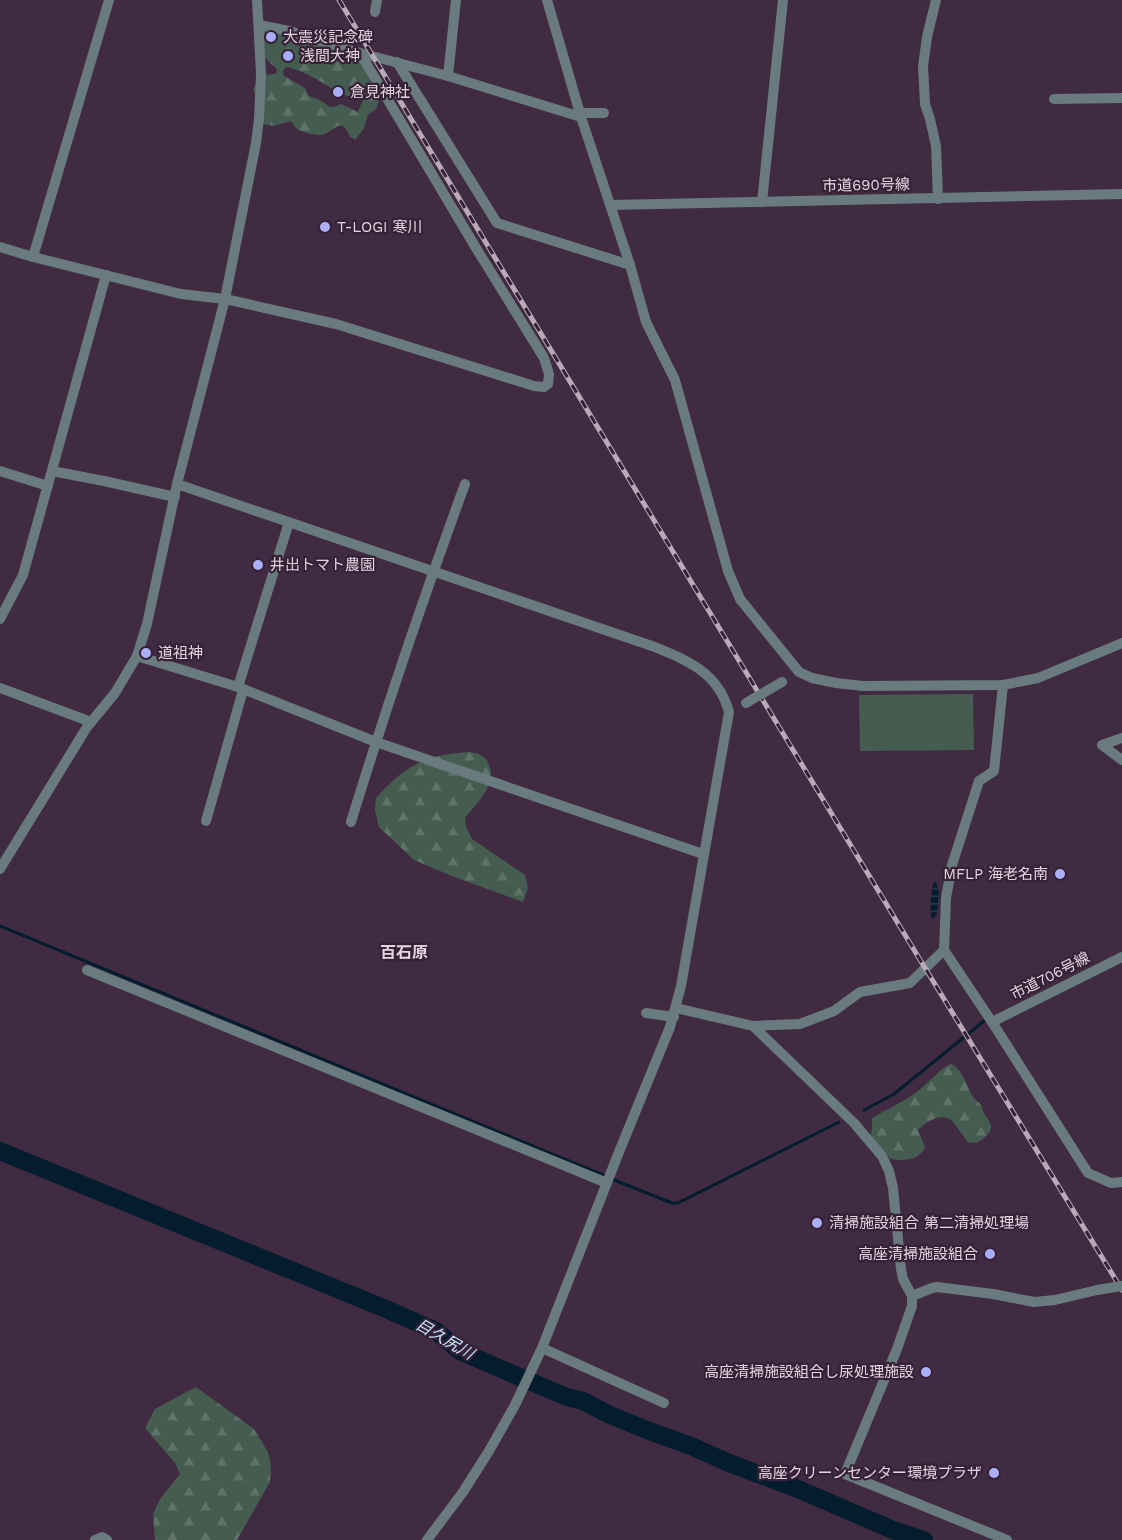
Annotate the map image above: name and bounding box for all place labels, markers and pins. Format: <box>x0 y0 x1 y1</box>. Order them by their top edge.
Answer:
place label: 大震災記念碑 <box>283 28 373 46</box>
marker: 大震災記念碑 <box>264 30 278 44</box>
place label: 浅間大神 <box>300 47 360 65</box>
marker: 浅間大神 <box>281 49 295 63</box>
place label: 倉見神社 <box>350 83 410 101</box>
marker: 倉見神社 <box>331 85 345 99</box>
place label: T-LOGI 寒川 <box>337 218 423 236</box>
marker: T-LOGI 寒川 <box>318 220 332 234</box>
place label: 井出トマト農園 <box>270 556 375 574</box>
marker: 井出トマト農園 <box>251 558 265 572</box>
place label: 道祖神 <box>158 644 203 662</box>
marker: 道祖神 <box>139 646 153 660</box>
place label: MFLP 海老名南 <box>943 865 1048 883</box>
marker: MFLP 海老名南 <box>1053 867 1067 881</box>
place label: 清掃施設組合 第二清掃処理場 <box>829 1214 1029 1232</box>
marker: 清掃施設組合 第二清掃処理場 <box>810 1216 824 1230</box>
place label: 高座清掃施設組合 <box>858 1245 978 1263</box>
marker: 高座清掃施設組合 <box>983 1247 997 1261</box>
place label: 高座清掃施設組合し尿処理施設 <box>704 1363 914 1381</box>
marker: 高座清掃施設組合し尿処理施設 <box>919 1365 933 1379</box>
place label: 高座クリーンセンター環境プラザ <box>758 1464 982 1482</box>
marker: 高座クリーンセンター環境プラザ <box>987 1466 1001 1480</box>

